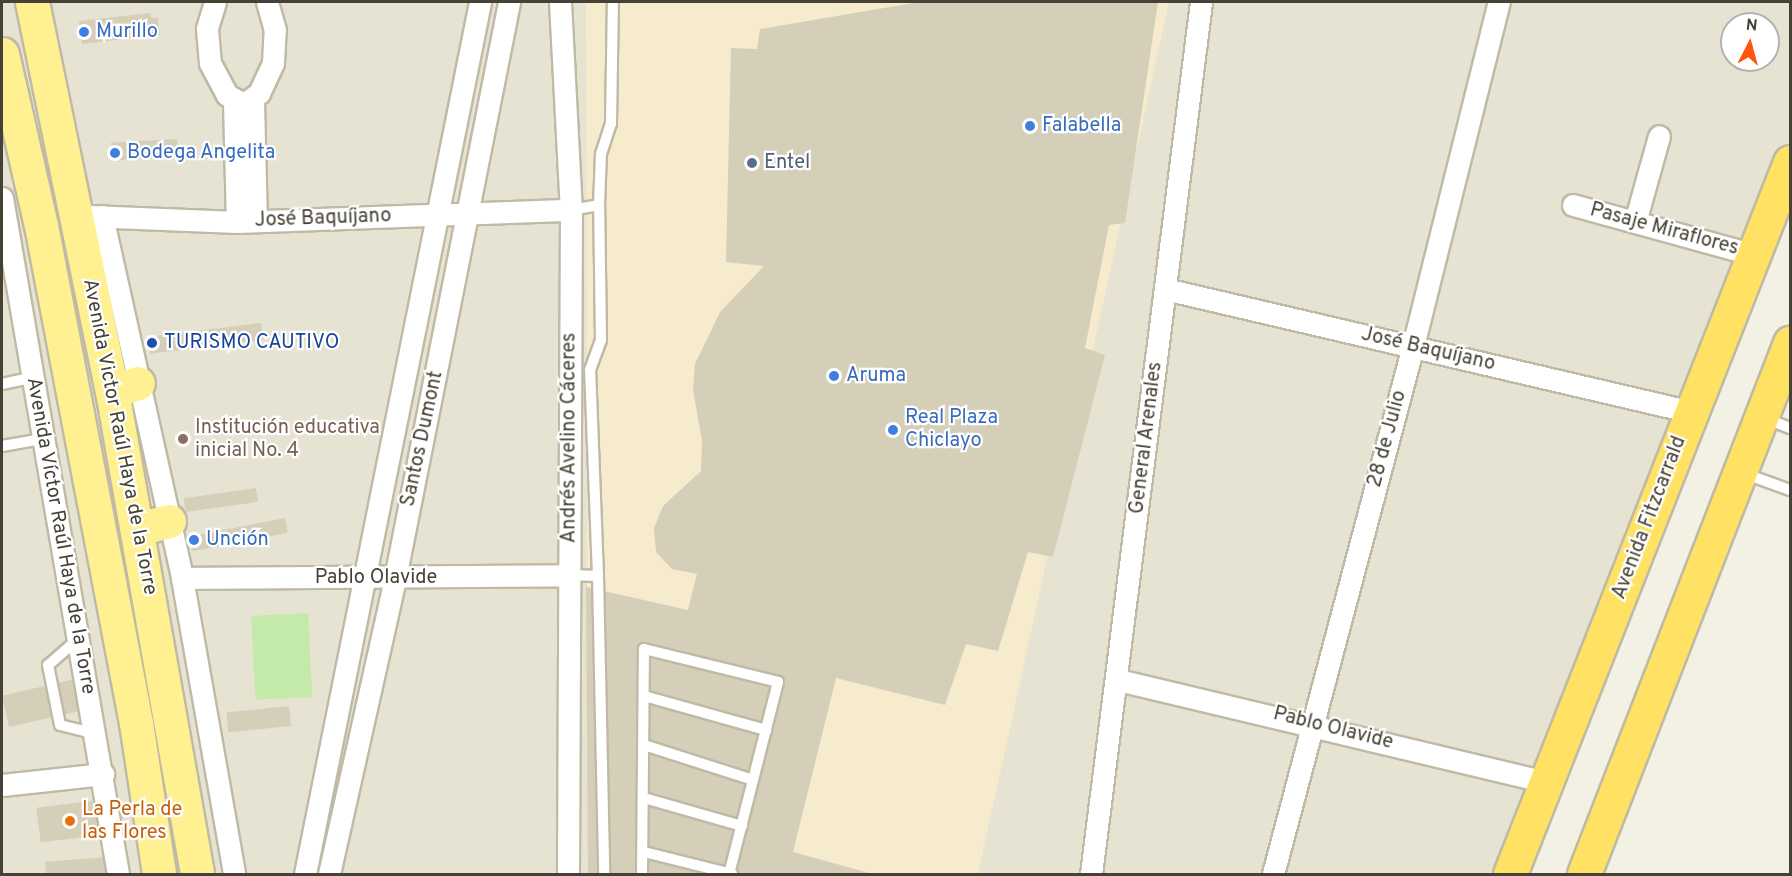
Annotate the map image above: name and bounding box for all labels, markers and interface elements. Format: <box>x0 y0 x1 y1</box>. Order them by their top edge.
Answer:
north arrow <box>1720 12 1780 72</box>
text: N <box>1745 16 1758 37</box>
place label: Murillo <box>96 20 158 44</box>
marker: Murillo <box>77 25 91 39</box>
place label: Falabella <box>1042 114 1121 138</box>
marker: Falabella <box>1023 119 1037 133</box>
place label: Bodega Angelita <box>127 141 276 165</box>
marker: Bodega Angelita <box>108 146 122 160</box>
place label: Entel <box>764 151 810 175</box>
marker: Entel <box>745 156 759 170</box>
street label: Pasaje Miraflores <box>1587 199 1741 261</box>
street label: José Baquíjano <box>254 205 392 233</box>
street label: Avenida Victor Raúl Haya de la Torre <box>76 276 162 598</box>
street label: José Baquíjano <box>1359 323 1497 377</box>
place label: TURISMO CAUTIVO <box>164 331 339 355</box>
street label: Andrés Avelino Cáceres <box>558 332 582 544</box>
marker: TURISMO CAUTIVO <box>145 336 159 350</box>
street label: General Arenales <box>1126 360 1168 516</box>
place label: Aruma <box>846 364 906 388</box>
street label: Santos Dumont <box>397 369 449 509</box>
marker: Aruma <box>827 369 841 383</box>
street label: Avenida Víctor Raúl Haya de la Torre <box>20 375 100 697</box>
street label: 28 de Julio <box>1364 388 1412 490</box>
place label: Real Plaza Chiclayo <box>905 406 998 453</box>
place label: Institución educativa inicial No. 4 <box>195 416 380 463</box>
marker: Real Plaza Chiclayo <box>886 423 900 437</box>
marker: Institución educativa inicial No. 4 <box>176 432 190 446</box>
street label: Avenida Fitzcarrald <box>1608 433 1692 603</box>
place label: Unción <box>206 528 269 552</box>
marker: Unción <box>187 533 201 547</box>
street label: Pablo Olavide <box>315 566 437 590</box>
street label: Pablo Olavide <box>1271 703 1395 755</box>
place label: La Perla de las Flores <box>82 798 182 845</box>
marker: La Perla de las Flores <box>63 814 77 828</box>

